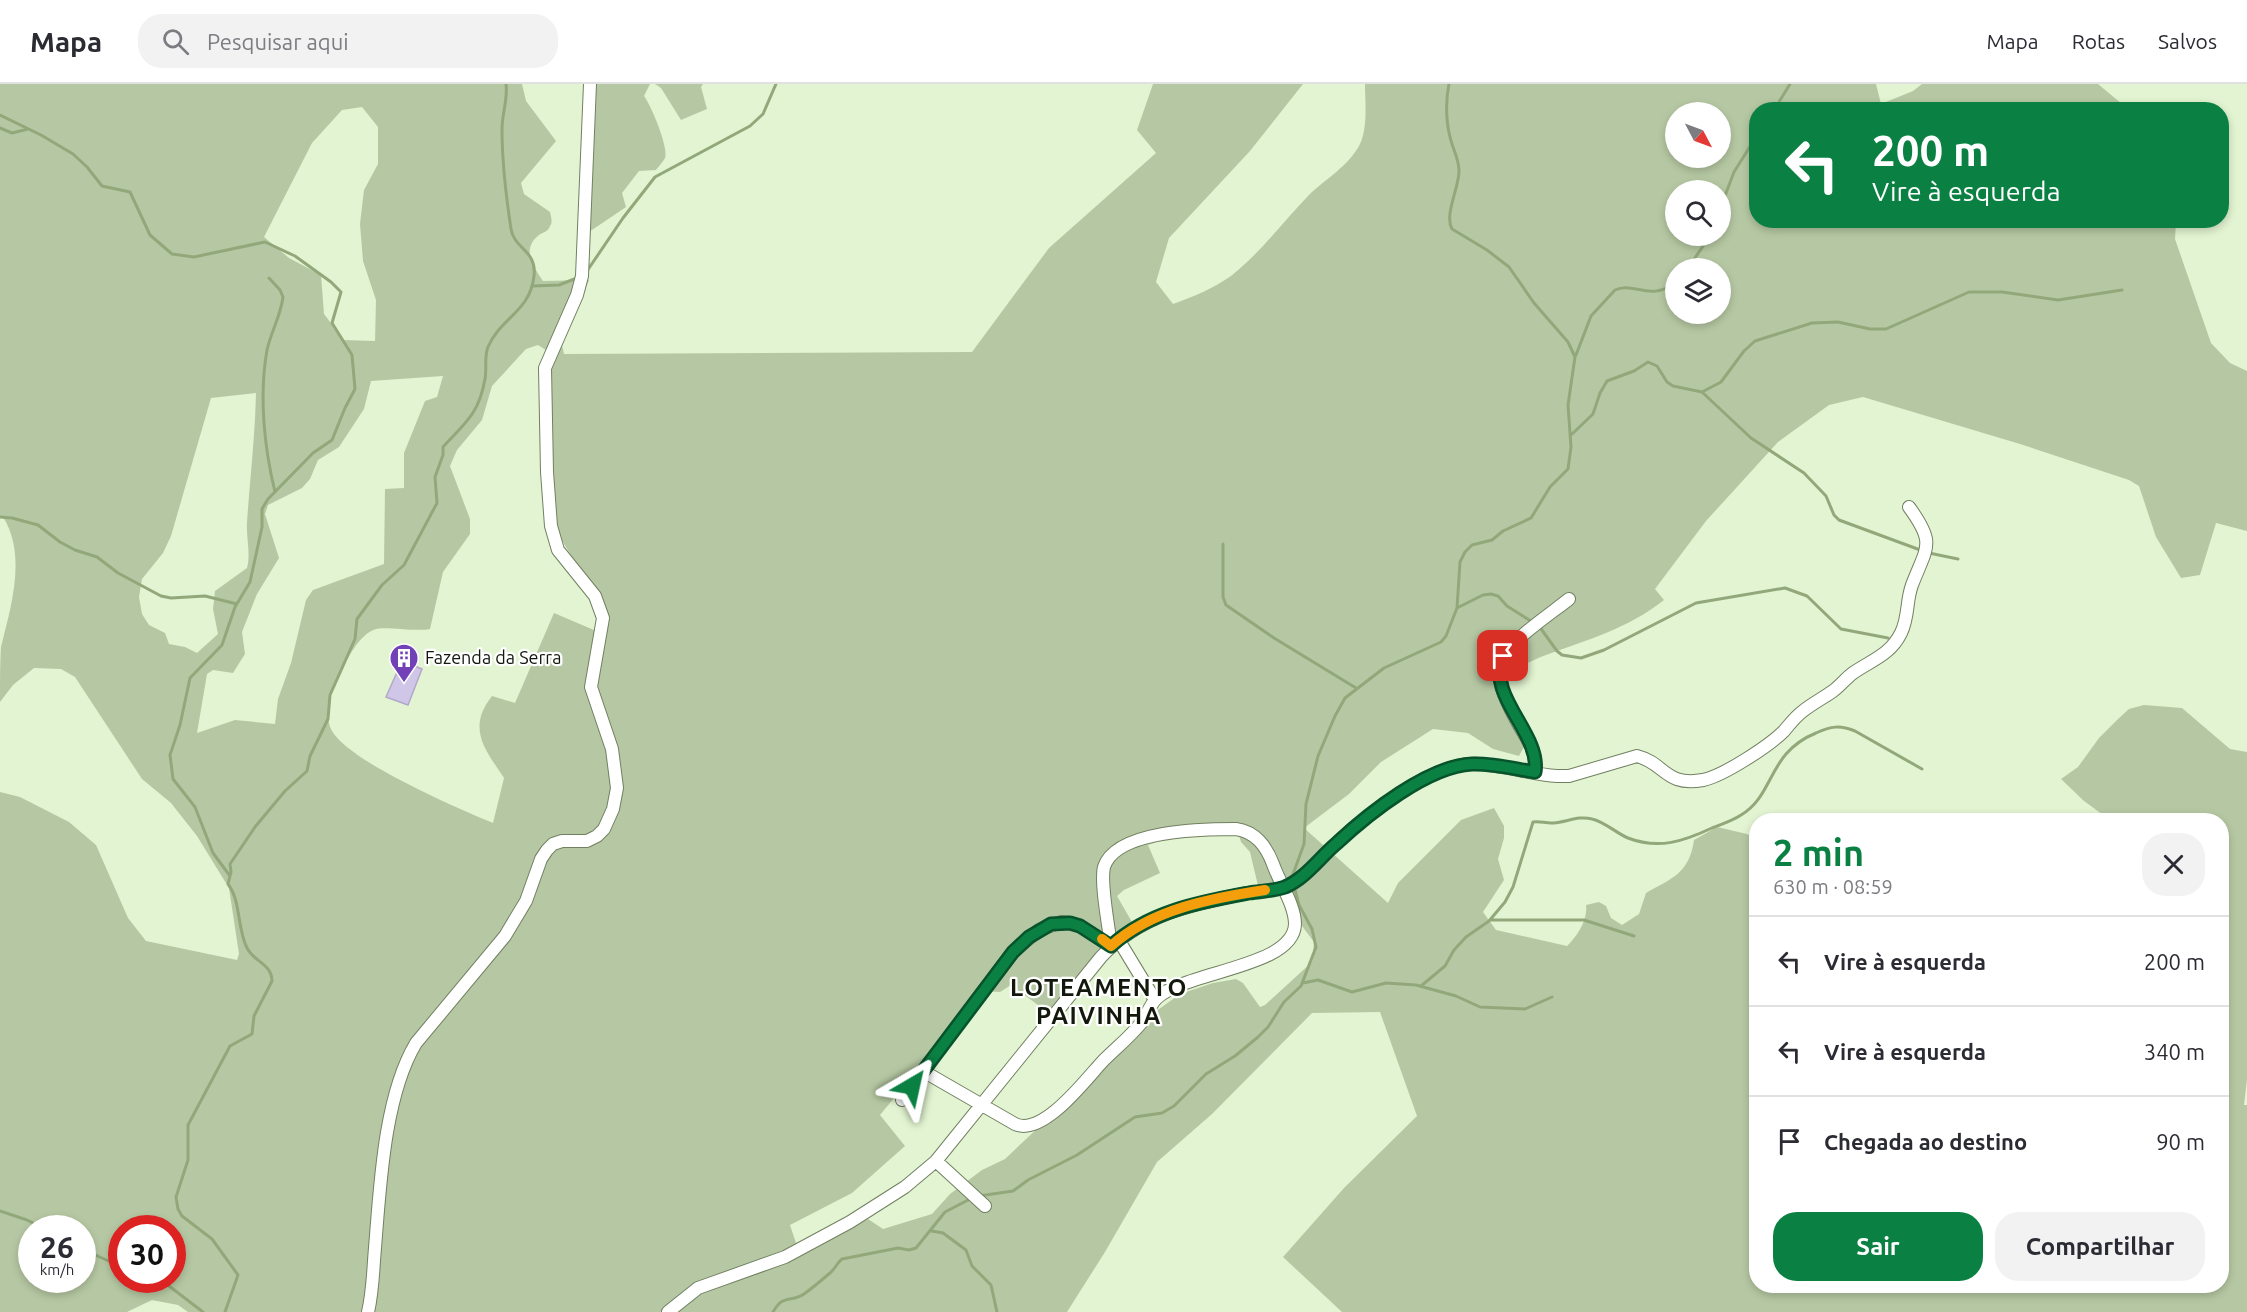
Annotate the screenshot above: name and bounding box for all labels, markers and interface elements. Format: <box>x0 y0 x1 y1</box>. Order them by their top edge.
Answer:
search box <box>138 14 558 68</box>
icon: search <box>159 25 192 58</box>
text: Mapa <box>30 26 102 57</box>
text: Pesquisar aqui <box>207 29 349 54</box>
text: Mapa <box>1987 29 2039 53</box>
text: Rotas <box>2072 29 2125 53</box>
text: Salvos <box>2158 29 2217 53</box>
north arrow <box>1665 102 1731 168</box>
map controls <box>1665 102 1731 324</box>
icon: left <box>1773 126 1851 204</box>
text: 200 m <box>1872 127 1989 174</box>
text: Vire à esquerda <box>1872 176 2061 206</box>
button: search <box>1665 180 1731 246</box>
button: layers <box>1665 258 1731 324</box>
pin <box>1477 630 1528 681</box>
icon: arrive <box>1486 639 1519 672</box>
building icon: Fazenda da Serra <box>388 642 420 684</box>
place label: Fazenda da Serra <box>425 647 561 667</box>
text: 2 min <box>1773 832 1864 873</box>
button: close <box>2142 833 2205 896</box>
text: 630 m · 08:59 <box>1773 875 1893 898</box>
icon: left <box>1773 945 1806 978</box>
text: Vire à esquerda <box>1824 949 1986 974</box>
text: 200 m <box>2144 949 2205 974</box>
district label: LOTEAMENTO PAIVINHA <box>1010 974 1188 1029</box>
icon: left <box>1773 1035 1806 1068</box>
text: Vire à esquerda <box>1824 1039 1986 1064</box>
text: 340 m <box>2144 1039 2205 1064</box>
position arrow <box>880 1054 944 1118</box>
icon: arrive <box>1773 1125 1806 1158</box>
text: Chegada ao destino <box>1824 1129 2027 1154</box>
text: 90 m <box>2156 1129 2205 1154</box>
button: Sair <box>1773 1212 1983 1281</box>
button: Compartilhar <box>1995 1212 2205 1281</box>
speed limit sign: 30 <box>108 1215 186 1293</box>
text: 26 <box>40 1230 74 1264</box>
text: km/h <box>40 1261 74 1278</box>

